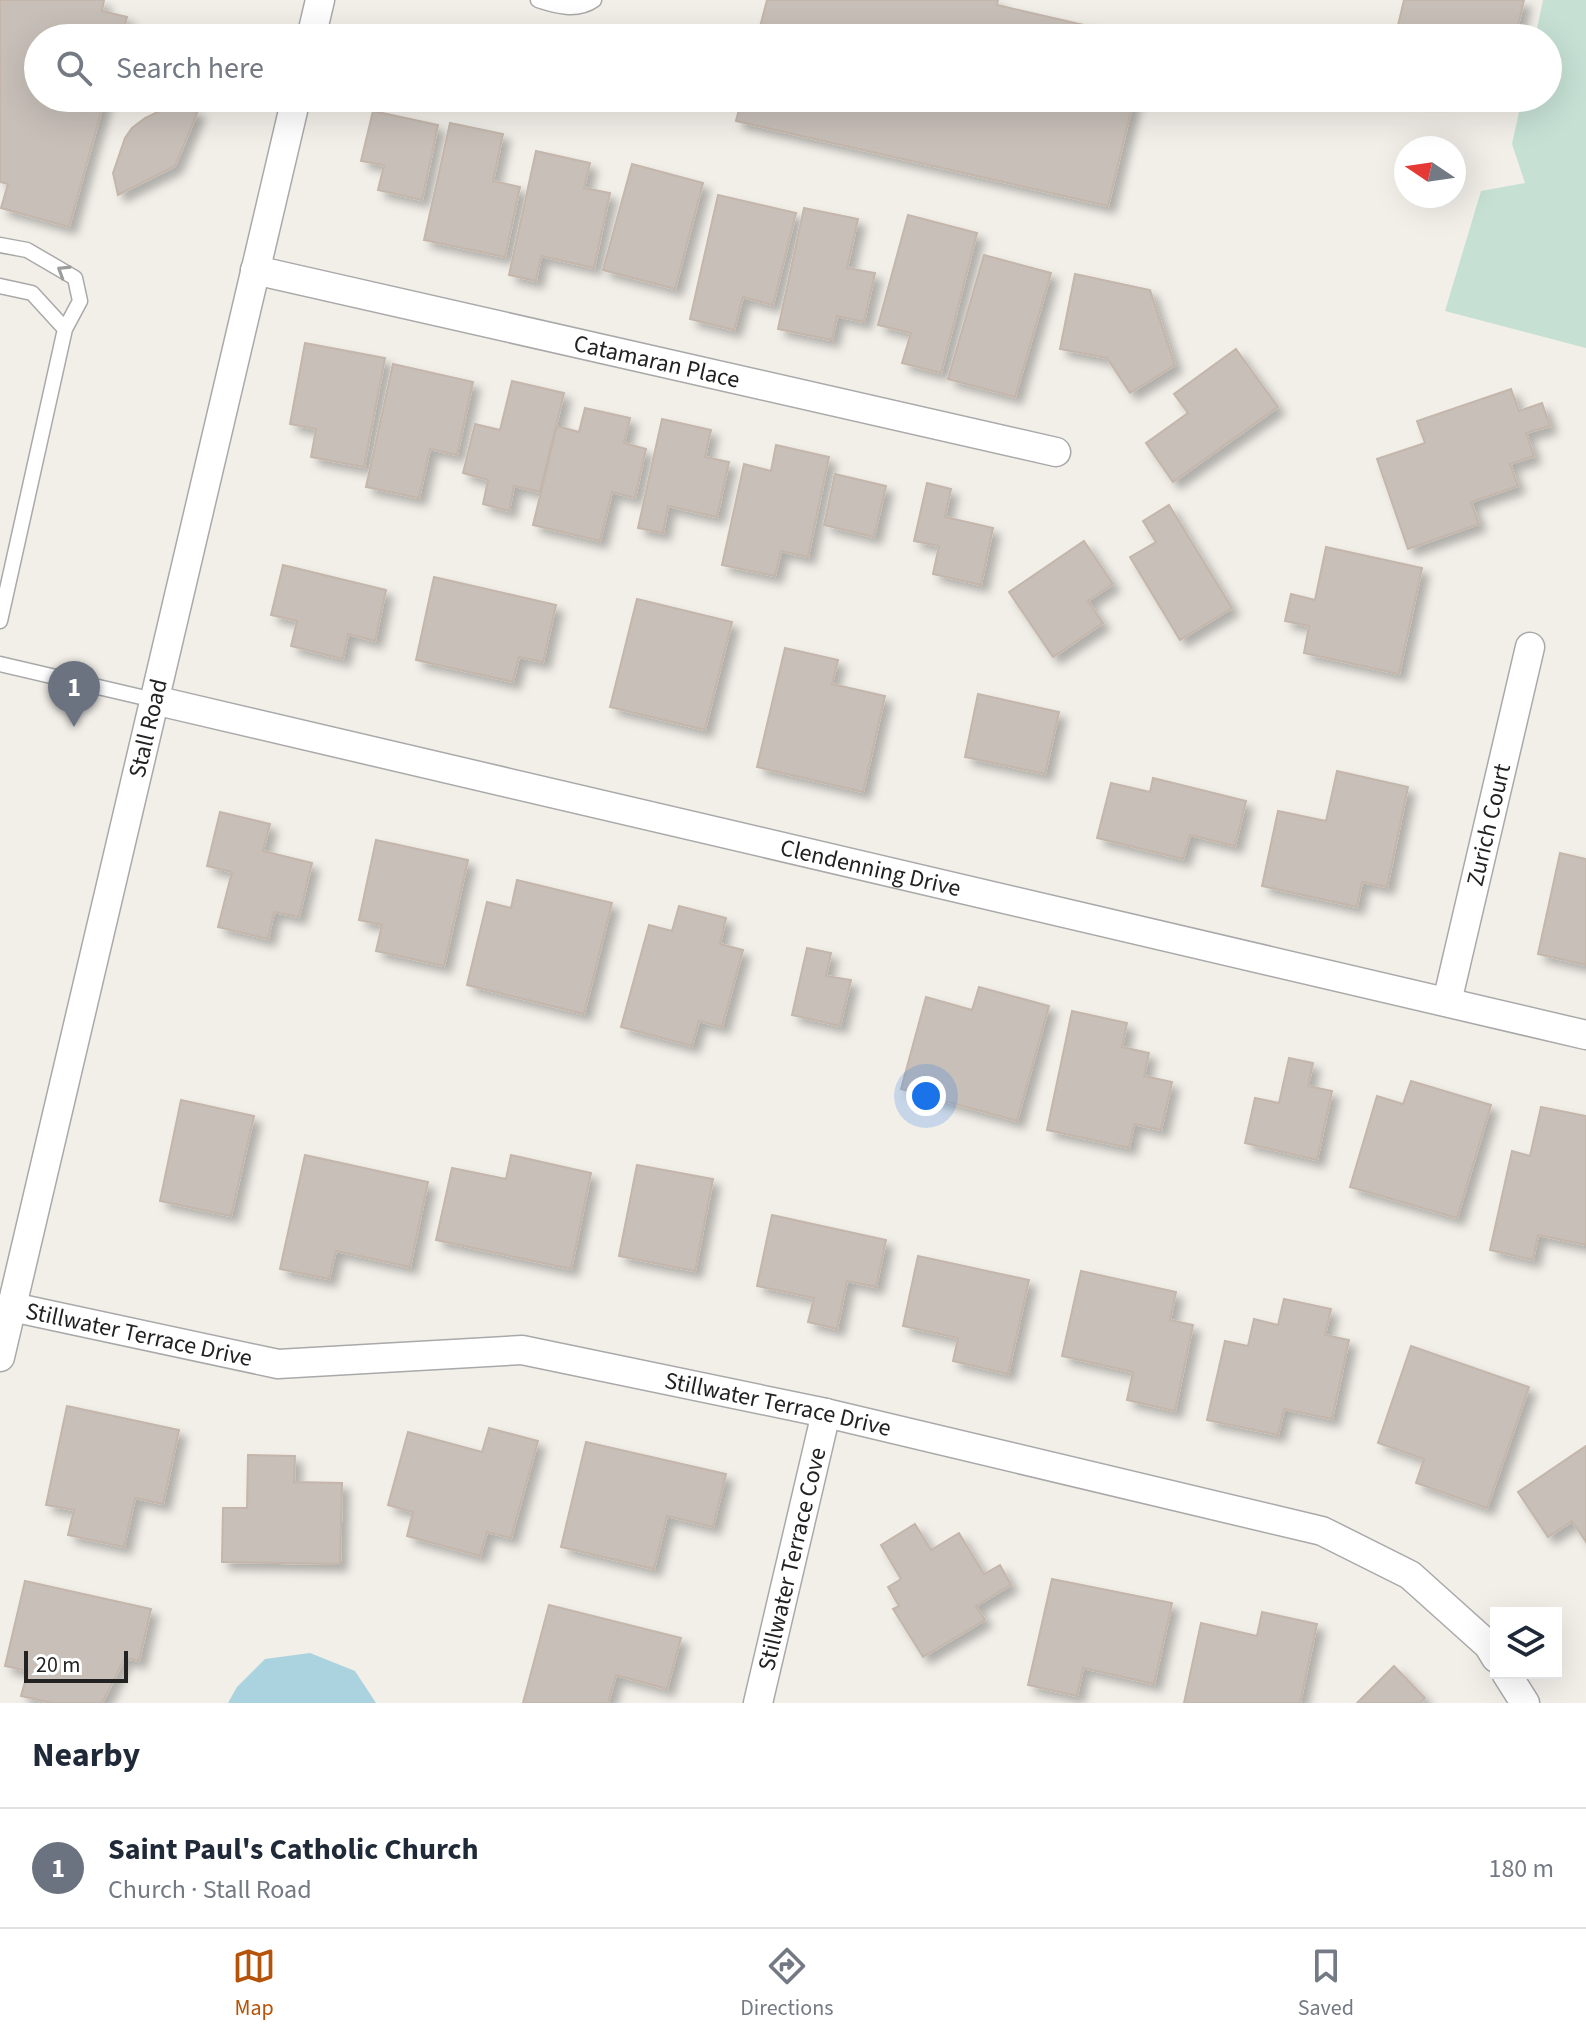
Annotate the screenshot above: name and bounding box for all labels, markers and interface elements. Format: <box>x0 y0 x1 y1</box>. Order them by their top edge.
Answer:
search box <box>24 24 1562 112</box>
icon: search <box>52 46 96 90</box>
text: Search here <box>116 47 264 90</box>
north arrow <box>1394 136 1466 208</box>
one-way arrow <box>57 265 72 280</box>
street label: Catamaran Place <box>570 325 743 397</box>
pin: 1 <box>48 661 100 727</box>
street label: Stall Road <box>119 675 176 781</box>
street label: Zurich Court <box>1457 760 1520 890</box>
street label: Clendenning Drive <box>777 830 964 906</box>
your location <box>906 1076 946 1116</box>
street label: Stillwater Terrace Drive <box>23 1293 256 1376</box>
street label: Stillwater Terrace Drive <box>662 1363 895 1445</box>
street label: Stillwater Terrace Cove <box>749 1444 835 1674</box>
map controls <box>1490 1607 1562 1679</box>
button: layers <box>1490 1607 1562 1679</box>
scale bar <box>24 1647 128 1683</box>
text: 20 m <box>36 1649 81 1681</box>
text: Nearby <box>32 1731 140 1780</box>
text: Saint Paul's Catholic Church <box>108 1828 479 1871</box>
text: 1 <box>51 1850 65 1887</box>
text: 180 m <box>1488 1850 1554 1887</box>
text: Church · Stall Road <box>108 1871 312 1908</box>
tab: Map <box>232 1944 276 2024</box>
tab: Directions <box>740 1944 833 2024</box>
tab: Saved <box>1298 1944 1354 2024</box>

